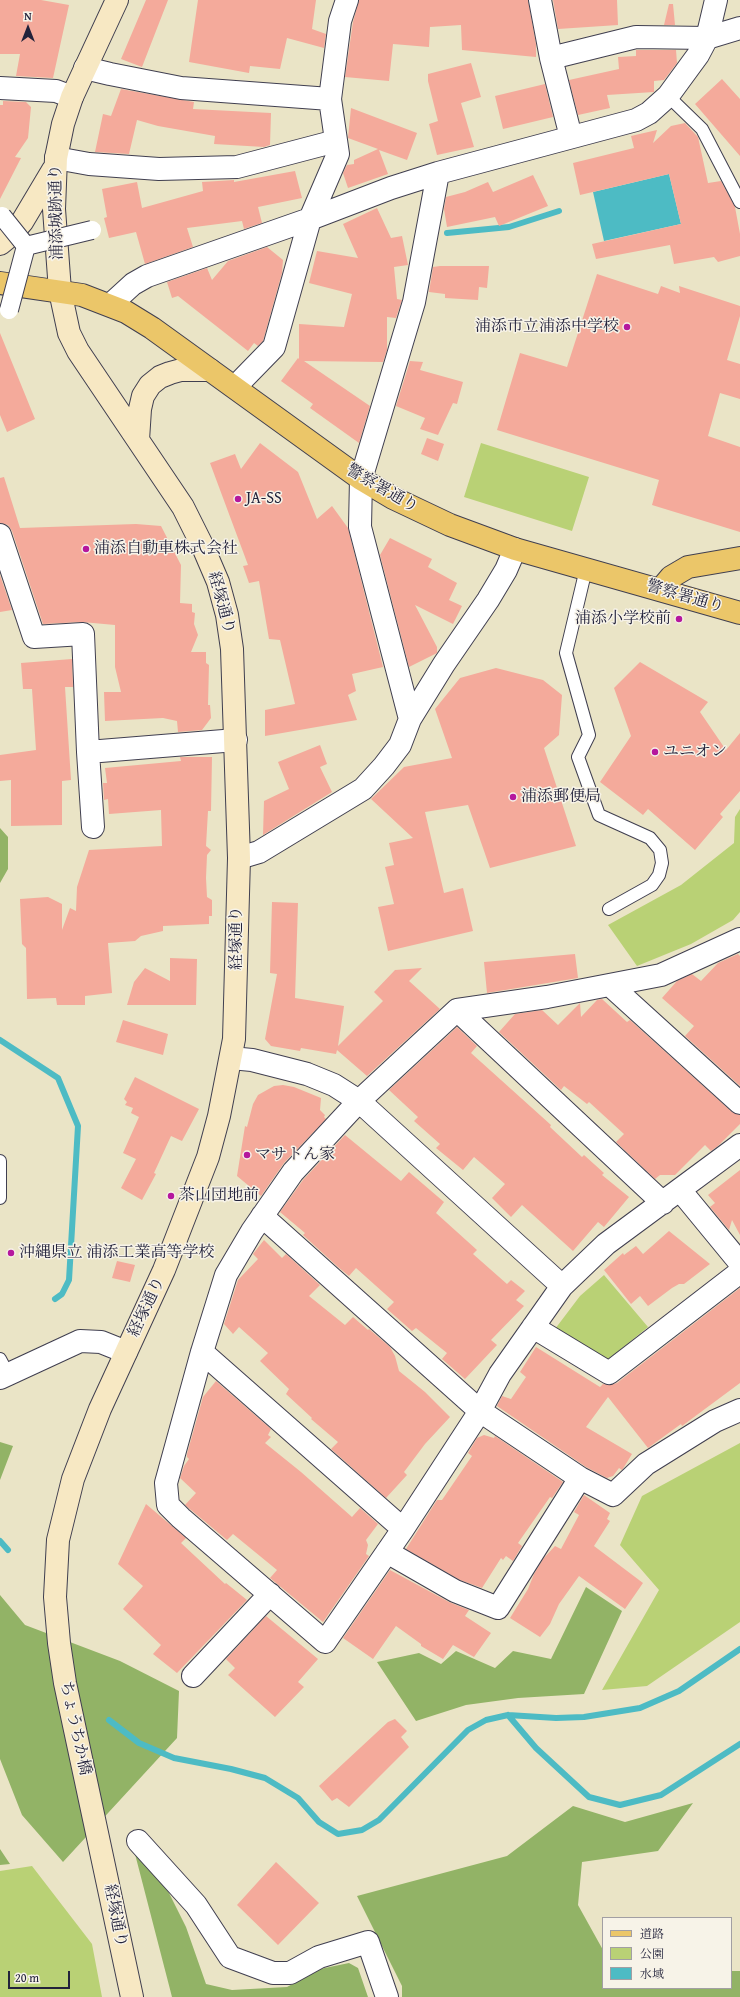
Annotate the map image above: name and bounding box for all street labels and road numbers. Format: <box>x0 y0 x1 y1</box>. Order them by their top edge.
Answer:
street label: 浦添城跡通り <box>47 164 67 260</box>
street label: 警察署通り <box>343 461 421 517</box>
street label: 経塚通り <box>203 570 239 636</box>
street label: 警察署通り <box>644 577 726 617</box>
street label: 経塚通り <box>227 906 247 970</box>
street label: 経塚通り <box>125 1274 169 1340</box>
street label: ちょうちか橋 <box>56 1679 94 1777</box>
street label: 経塚通り <box>99 1883 131 1949</box>

